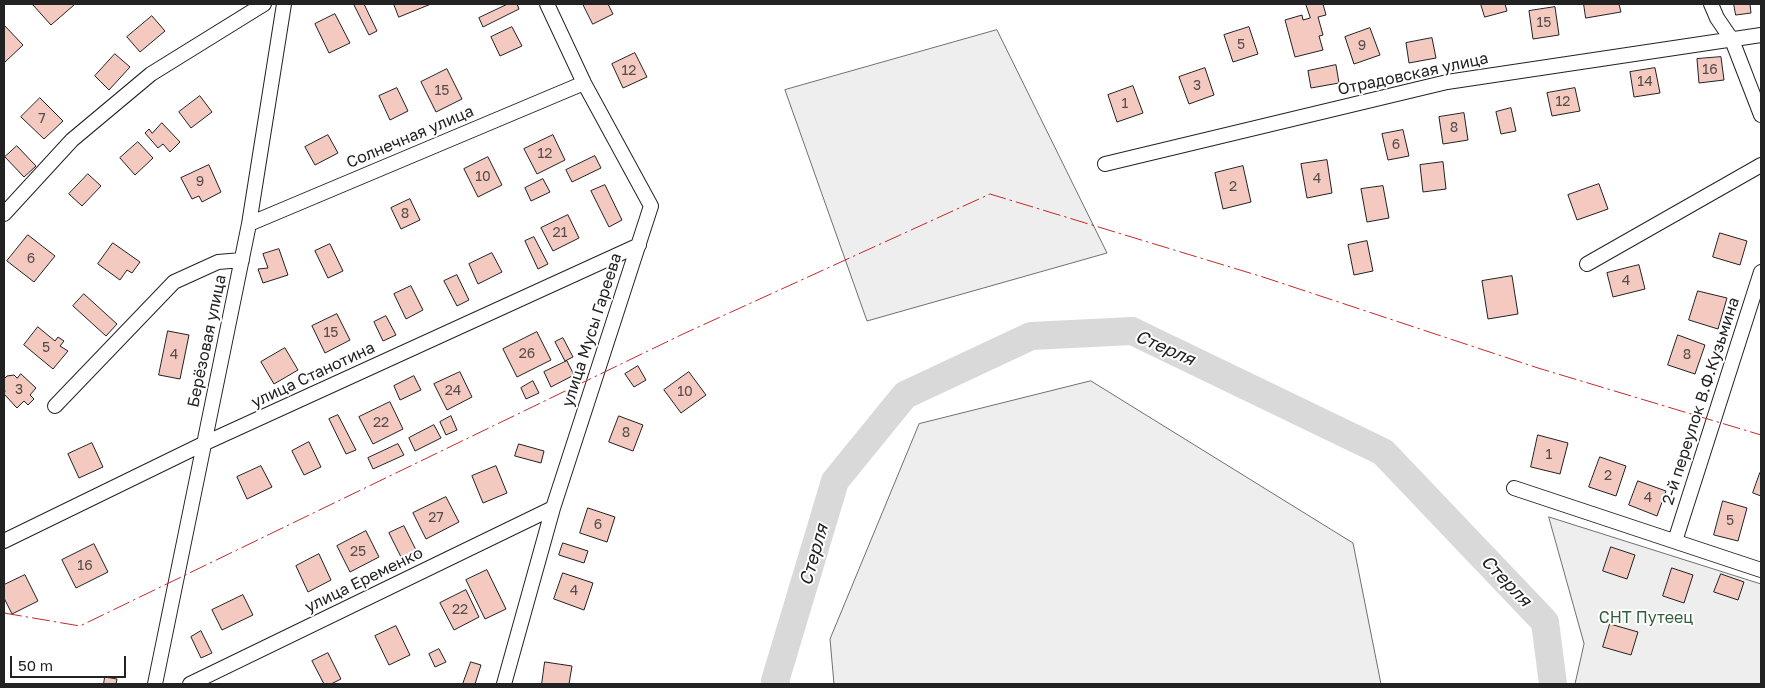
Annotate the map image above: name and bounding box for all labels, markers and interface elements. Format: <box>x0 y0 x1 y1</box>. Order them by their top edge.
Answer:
house number: 15 <box>1537 15 1551 31</box>
house number: 5 <box>1237 37 1245 53</box>
house number: 9 <box>1358 38 1366 54</box>
street label: Отрадовская улица <box>1336 49 1490 99</box>
house number: 16 <box>1702 62 1718 78</box>
house number: 12 <box>622 63 636 79</box>
house number: 14 <box>1637 74 1653 90</box>
house number: 3 <box>1193 78 1201 94</box>
house number: 15 <box>435 83 449 99</box>
house number: 12 <box>1556 94 1570 110</box>
house number: 1 <box>1122 96 1128 112</box>
street label: Солнечная улица <box>343 102 477 172</box>
house number: 7 <box>38 111 46 127</box>
house number: 8 <box>1450 120 1458 136</box>
house number: 6 <box>1392 137 1400 153</box>
house number: 12 <box>538 146 552 162</box>
house number: 10 <box>475 169 491 185</box>
house number: 4 <box>1313 171 1321 187</box>
house number: 9 <box>196 174 204 190</box>
house number: 2 <box>1229 179 1237 195</box>
house number: 8 <box>401 206 409 222</box>
house number: 21 <box>553 225 567 241</box>
house number: 6 <box>27 251 35 267</box>
street label: улица Мусы Гареева <box>558 251 626 409</box>
street label: Берёзовая улица <box>184 273 230 409</box>
house number: 4 <box>1622 273 1630 289</box>
street label: 2-й переулок В.Ф.Кузьмина <box>1658 295 1744 507</box>
house number: 15 <box>324 325 338 341</box>
water label: Стерля <box>1132 325 1198 371</box>
street label: улица Станотина <box>248 338 378 412</box>
house number: 5 <box>42 340 50 356</box>
house number: 26 <box>519 346 535 362</box>
house number: 4 <box>170 347 178 363</box>
house number: 8 <box>1683 347 1691 363</box>
house number: 3 <box>15 382 23 398</box>
house number: 24 <box>445 383 461 399</box>
house number: 10 <box>677 384 693 400</box>
house number: 22 <box>373 415 389 431</box>
house number: 8 <box>622 425 630 441</box>
house number: 1 <box>1546 447 1552 463</box>
house number: 2 <box>1604 468 1612 484</box>
house number: 4 <box>1644 490 1652 506</box>
house number: 27 <box>428 510 444 526</box>
house number: 5 <box>1726 513 1734 529</box>
house number: 6 <box>594 517 602 533</box>
water label: Стерля <box>795 522 833 588</box>
street label: улица Еременко <box>302 543 426 617</box>
house number: 25 <box>350 544 366 560</box>
water label: Стерля <box>1476 551 1536 611</box>
house number: 16 <box>77 558 93 574</box>
house number: 4 <box>570 583 578 599</box>
house number: 22 <box>452 602 468 618</box>
park label: СНТ Путеец <box>1599 608 1693 628</box>
scale bar <box>12 646 129 678</box>
text: 50 m <box>18 656 53 674</box>

